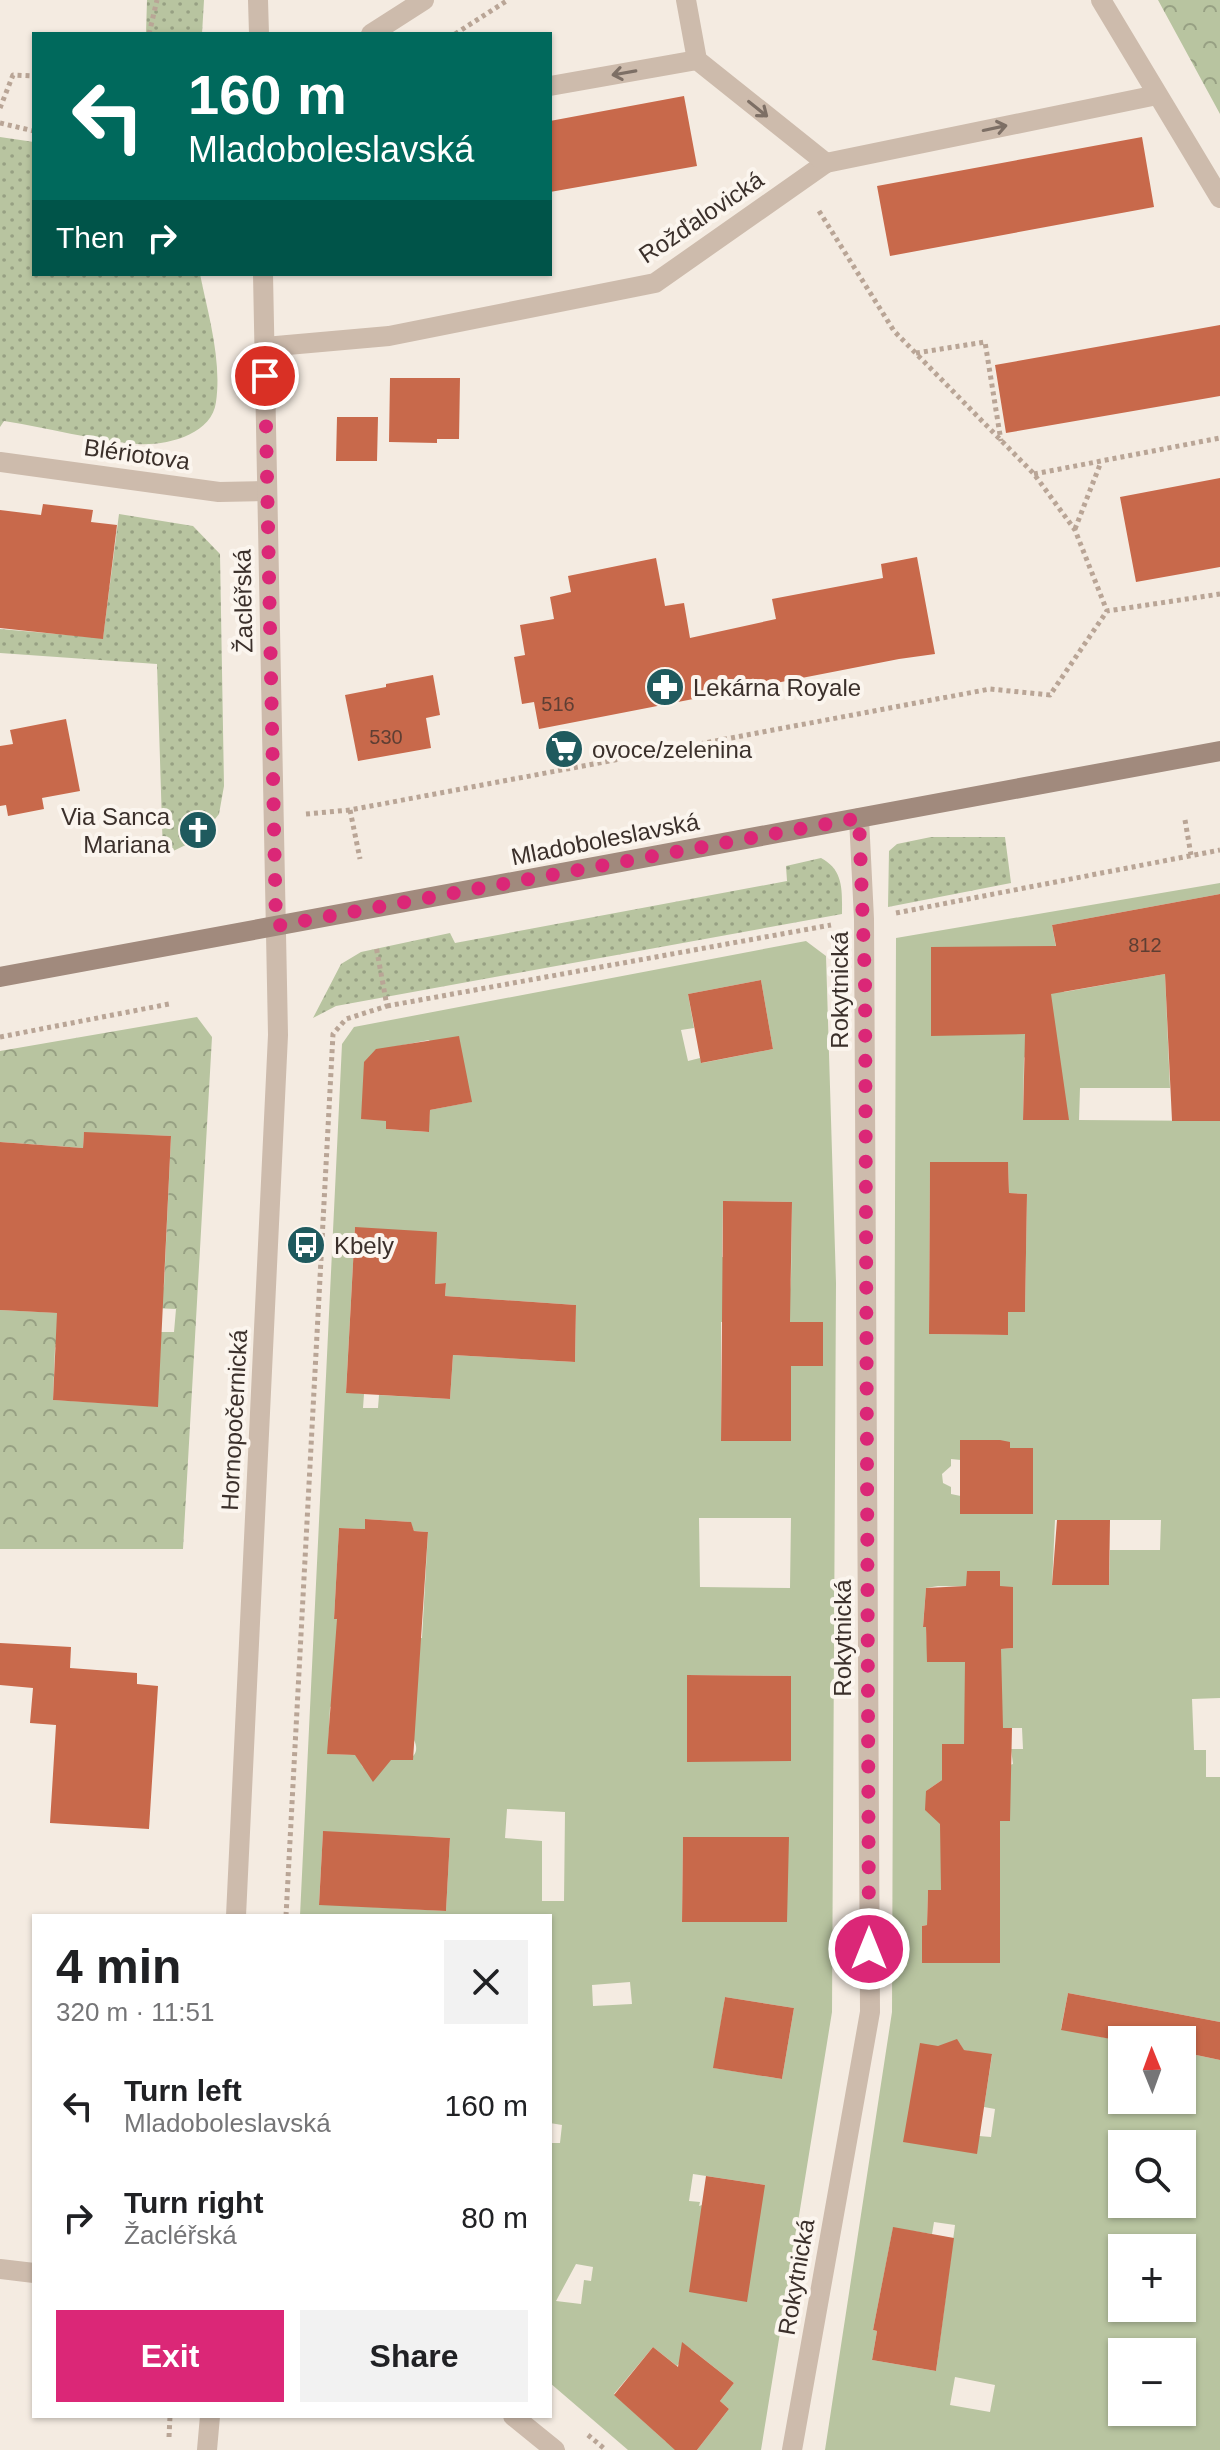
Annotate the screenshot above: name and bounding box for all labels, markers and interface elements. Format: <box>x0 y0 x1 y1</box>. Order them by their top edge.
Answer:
text: 160 m <box>188 63 347 126</box>
icon: left <box>56 64 160 168</box>
one-way arrow <box>612 66 637 81</box>
one-way arrow <box>747 100 768 117</box>
one-way arrow <box>982 120 1008 135</box>
text: Mladoboleslavská <box>188 129 474 170</box>
street label: Rožďalovická <box>634 165 769 268</box>
icon: right <box>140 216 184 260</box>
text: Then <box>56 221 124 254</box>
pin <box>231 342 299 410</box>
icon: arrive <box>243 354 287 398</box>
street label: Blériotova <box>82 433 192 475</box>
street label: Žacléřská <box>229 548 257 653</box>
pharmacy icon: Lekárna Royale <box>644 666 686 708</box>
place label: Lekárna Royale <box>693 674 861 701</box>
house number: 516 <box>541 693 575 715</box>
house number: 530 <box>369 726 403 748</box>
supermarket icon: ovoce/zelenina <box>543 728 585 770</box>
place label: ovoce/zelenina <box>592 736 753 763</box>
place label: Via Sanca Mariana <box>61 803 171 858</box>
street label: Mladoboleslavská <box>509 807 702 870</box>
church icon: Via Sanca Mariana <box>177 809 219 851</box>
street label: Rokytnická <box>826 931 853 1049</box>
house number: 812 <box>1128 934 1162 956</box>
bus stop icon: Kbely <box>285 1224 327 1266</box>
place label: Kbely <box>334 1232 394 1259</box>
street label: Hornopočernická <box>216 1328 252 1511</box>
street label: Rokytnická <box>829 1579 856 1697</box>
position arrow <box>827 1907 911 1991</box>
text: 4 min <box>56 1940 181 1993</box>
button: close <box>444 1940 528 2024</box>
text: 320 m · 11:51 <box>56 1997 215 2027</box>
north arrow <box>1108 2026 1196 2114</box>
map controls <box>1108 2026 1196 2426</box>
text: Turn left <box>124 2074 242 2107</box>
icon: left <box>56 2084 100 2128</box>
text: 160 m <box>445 2089 528 2122</box>
text: Mladoboleslavská <box>124 2108 331 2138</box>
button: search <box>1108 2130 1196 2218</box>
text: Turn right <box>124 2186 263 2219</box>
icon: right <box>56 2196 100 2240</box>
text: 80 m <box>461 2201 528 2234</box>
street label: Rokytnická <box>773 2216 820 2337</box>
text: Žacléřská <box>124 2220 237 2250</box>
button: + <box>1108 2234 1196 2322</box>
button: Exit <box>56 2310 284 2402</box>
button: Share <box>300 2310 528 2402</box>
button: − <box>1108 2338 1196 2426</box>

